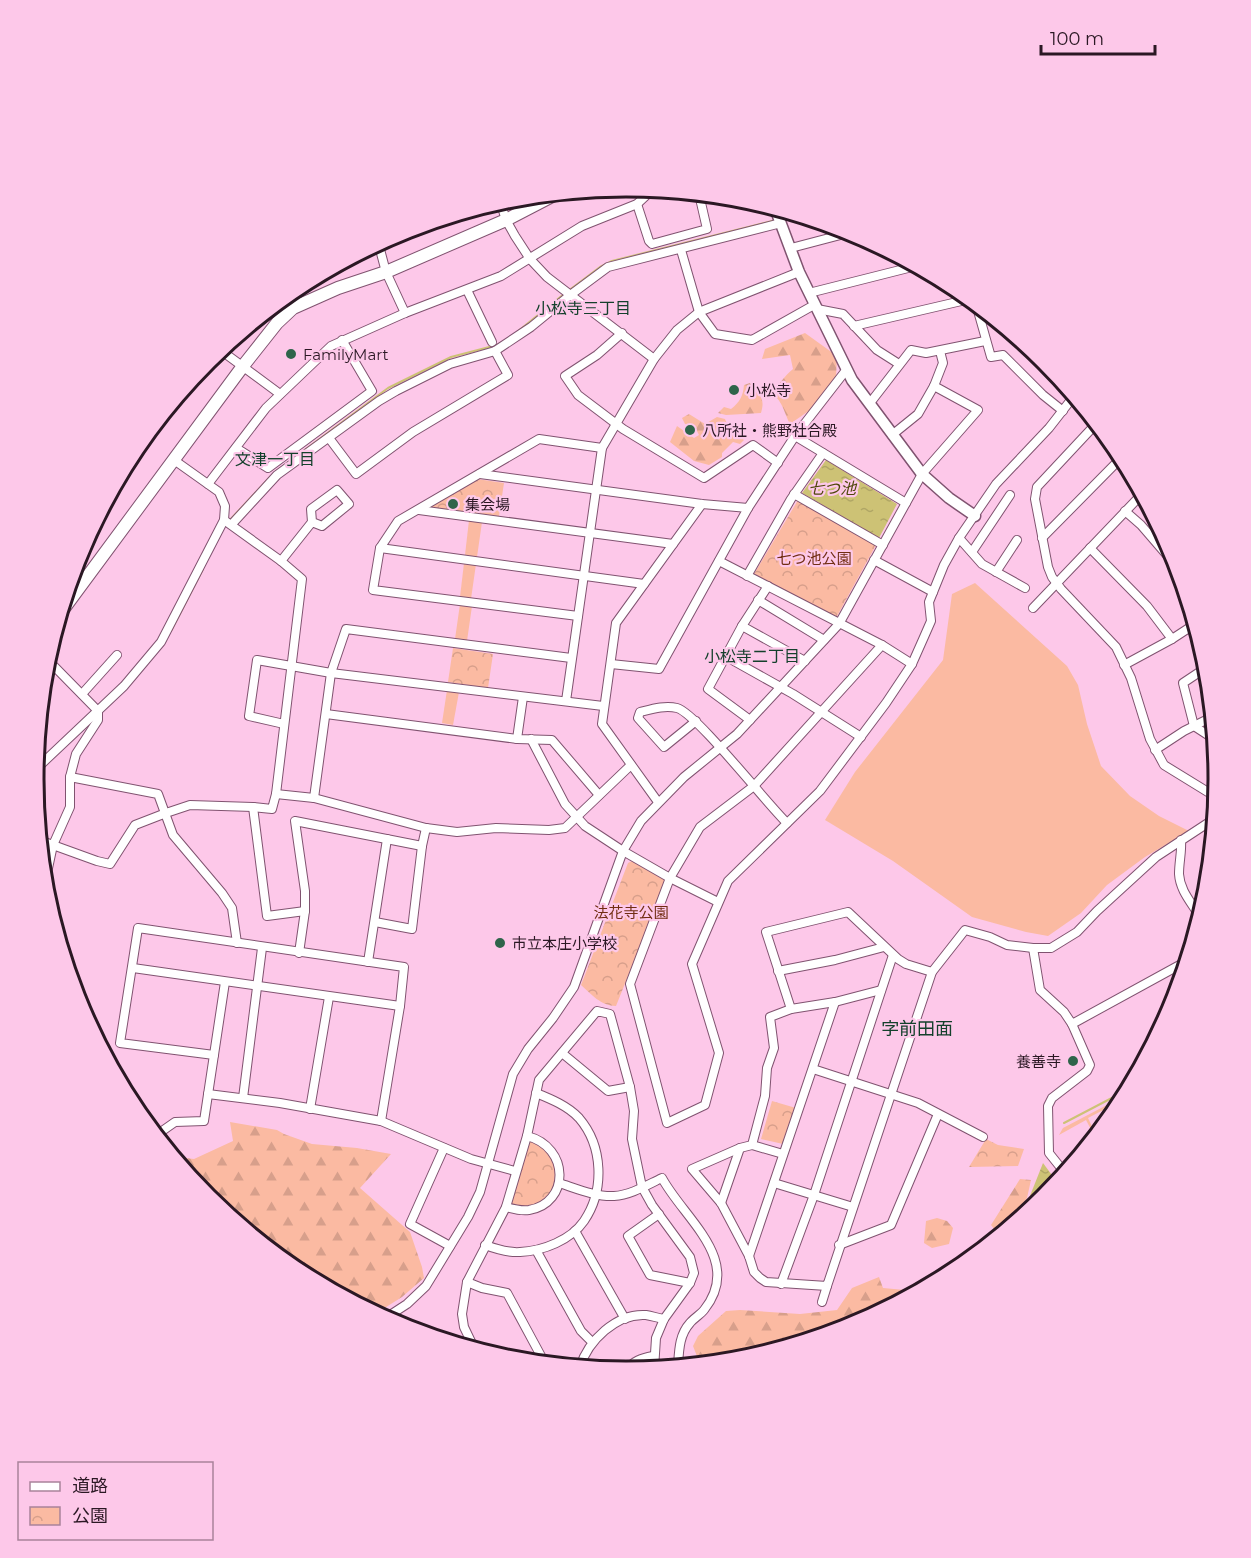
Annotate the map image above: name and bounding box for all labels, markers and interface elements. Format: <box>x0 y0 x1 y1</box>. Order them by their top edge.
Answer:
scale bar <box>1041 18 1155 56</box>
text: 100 m <box>1050 28 1104 50</box>
district label: 小松寺三丁目 <box>535 299 631 318</box>
place label: FamilyMart <box>303 345 389 364</box>
marker: FamilyMart <box>284 347 298 361</box>
place label: 小松寺 <box>746 381 791 400</box>
marker: 小松寺 <box>727 383 741 397</box>
place label: 八所社・熊野社合殿 <box>702 421 837 440</box>
marker: 八所社・熊野社合殿 <box>683 423 697 437</box>
district label: 文津一丁目 <box>235 450 315 469</box>
water label: 七つ池 <box>808 479 858 498</box>
place label: 集会場 <box>465 495 510 514</box>
marker: 集会場 <box>446 497 460 511</box>
park label: 七つ池公園 <box>776 549 852 568</box>
district label: 小松寺二丁目 <box>704 647 800 666</box>
park label: 法花寺公園 <box>593 903 669 922</box>
place label: 市立本庄小学校 <box>512 934 617 953</box>
marker: 市立本庄小学校 <box>493 936 507 950</box>
district label: 字前田面 <box>881 1018 953 1040</box>
place label: 養善寺 <box>1016 1052 1061 1071</box>
marker: 養善寺 <box>1066 1054 1080 1068</box>
legend <box>18 1462 213 1540</box>
text: 道路 <box>72 1475 108 1497</box>
text: 公園 <box>72 1505 108 1527</box>

